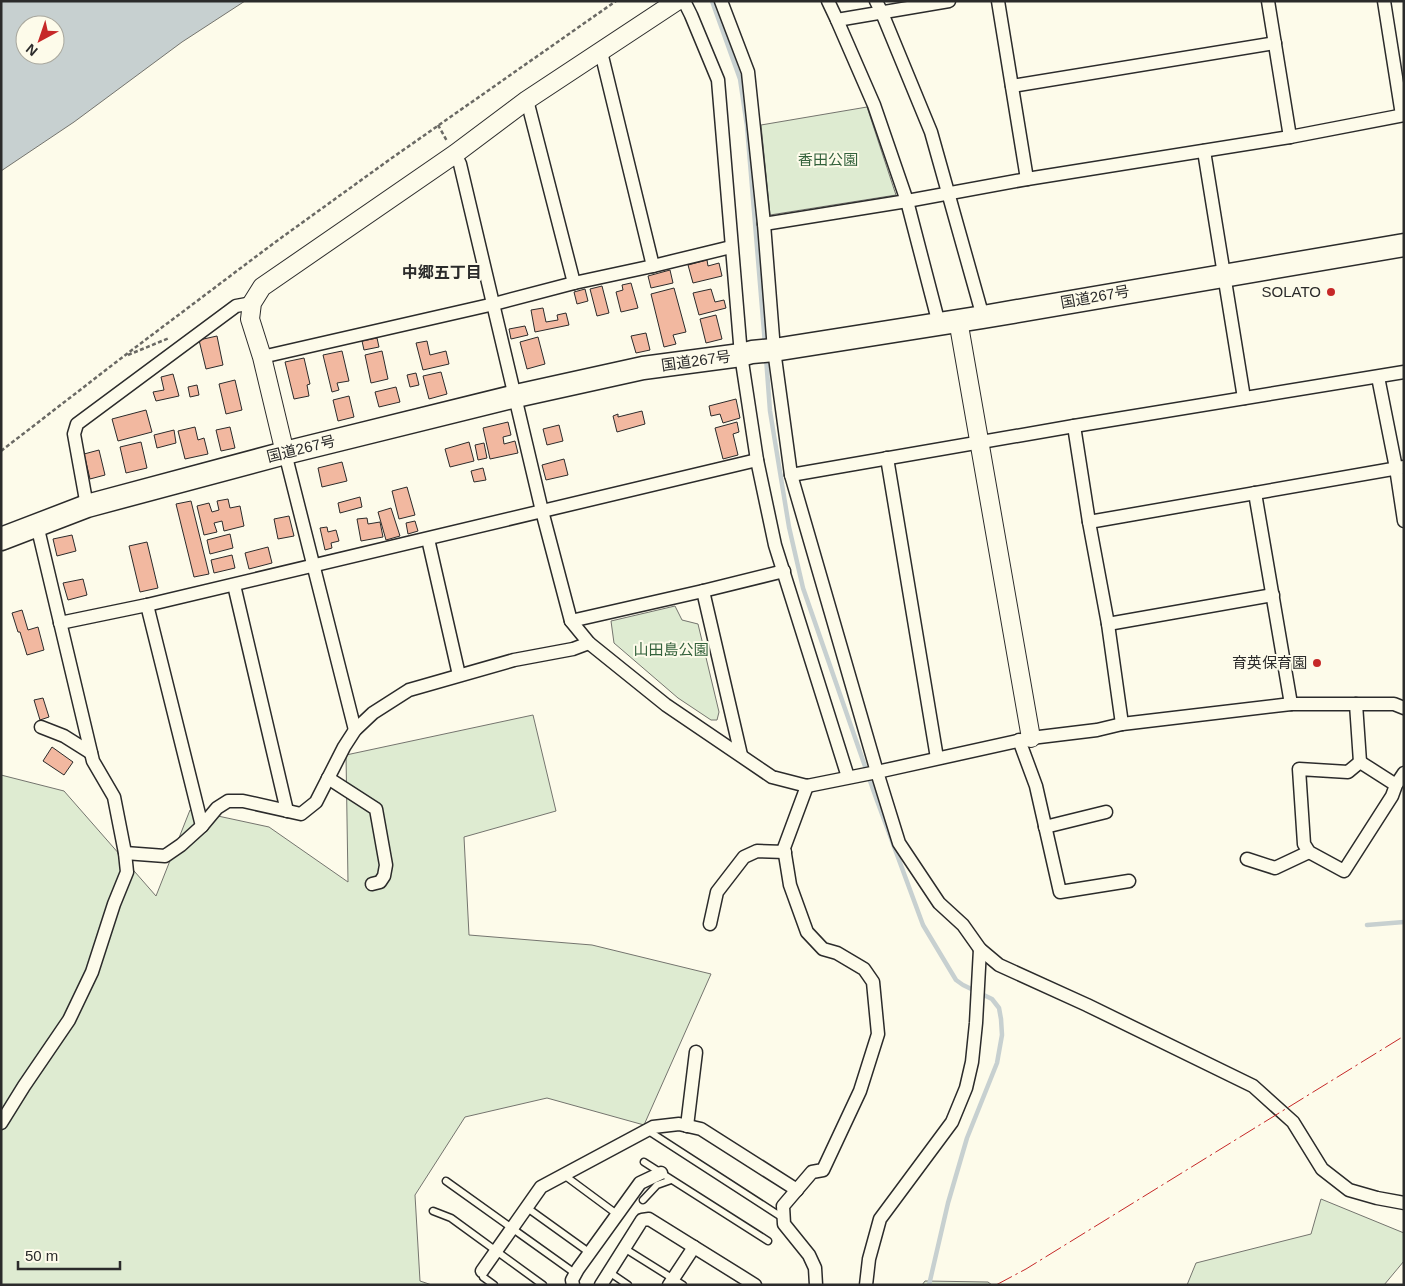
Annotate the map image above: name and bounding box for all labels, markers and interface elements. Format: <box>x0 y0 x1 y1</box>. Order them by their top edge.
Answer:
north arrow <box>15 15 65 65</box>
text: N <box>23 41 41 59</box>
park label: 香田公園 <box>798 151 858 168</box>
district label: 中郷五丁目 <box>402 264 482 281</box>
street label: 国道267号 <box>1059 282 1131 311</box>
place label: SOLATO <box>1262 283 1321 300</box>
marker: SOLATO <box>1325 286 1337 298</box>
street label: 国道267号 <box>660 347 732 374</box>
street label: 国道267号 <box>265 432 337 465</box>
park label: 山田島公園 <box>633 641 709 658</box>
place label: 育英保育園 <box>1232 654 1307 671</box>
marker: 育英保育園 <box>1311 657 1323 669</box>
scale bar <box>18 1238 120 1270</box>
text: 50 m <box>25 1247 58 1264</box>

